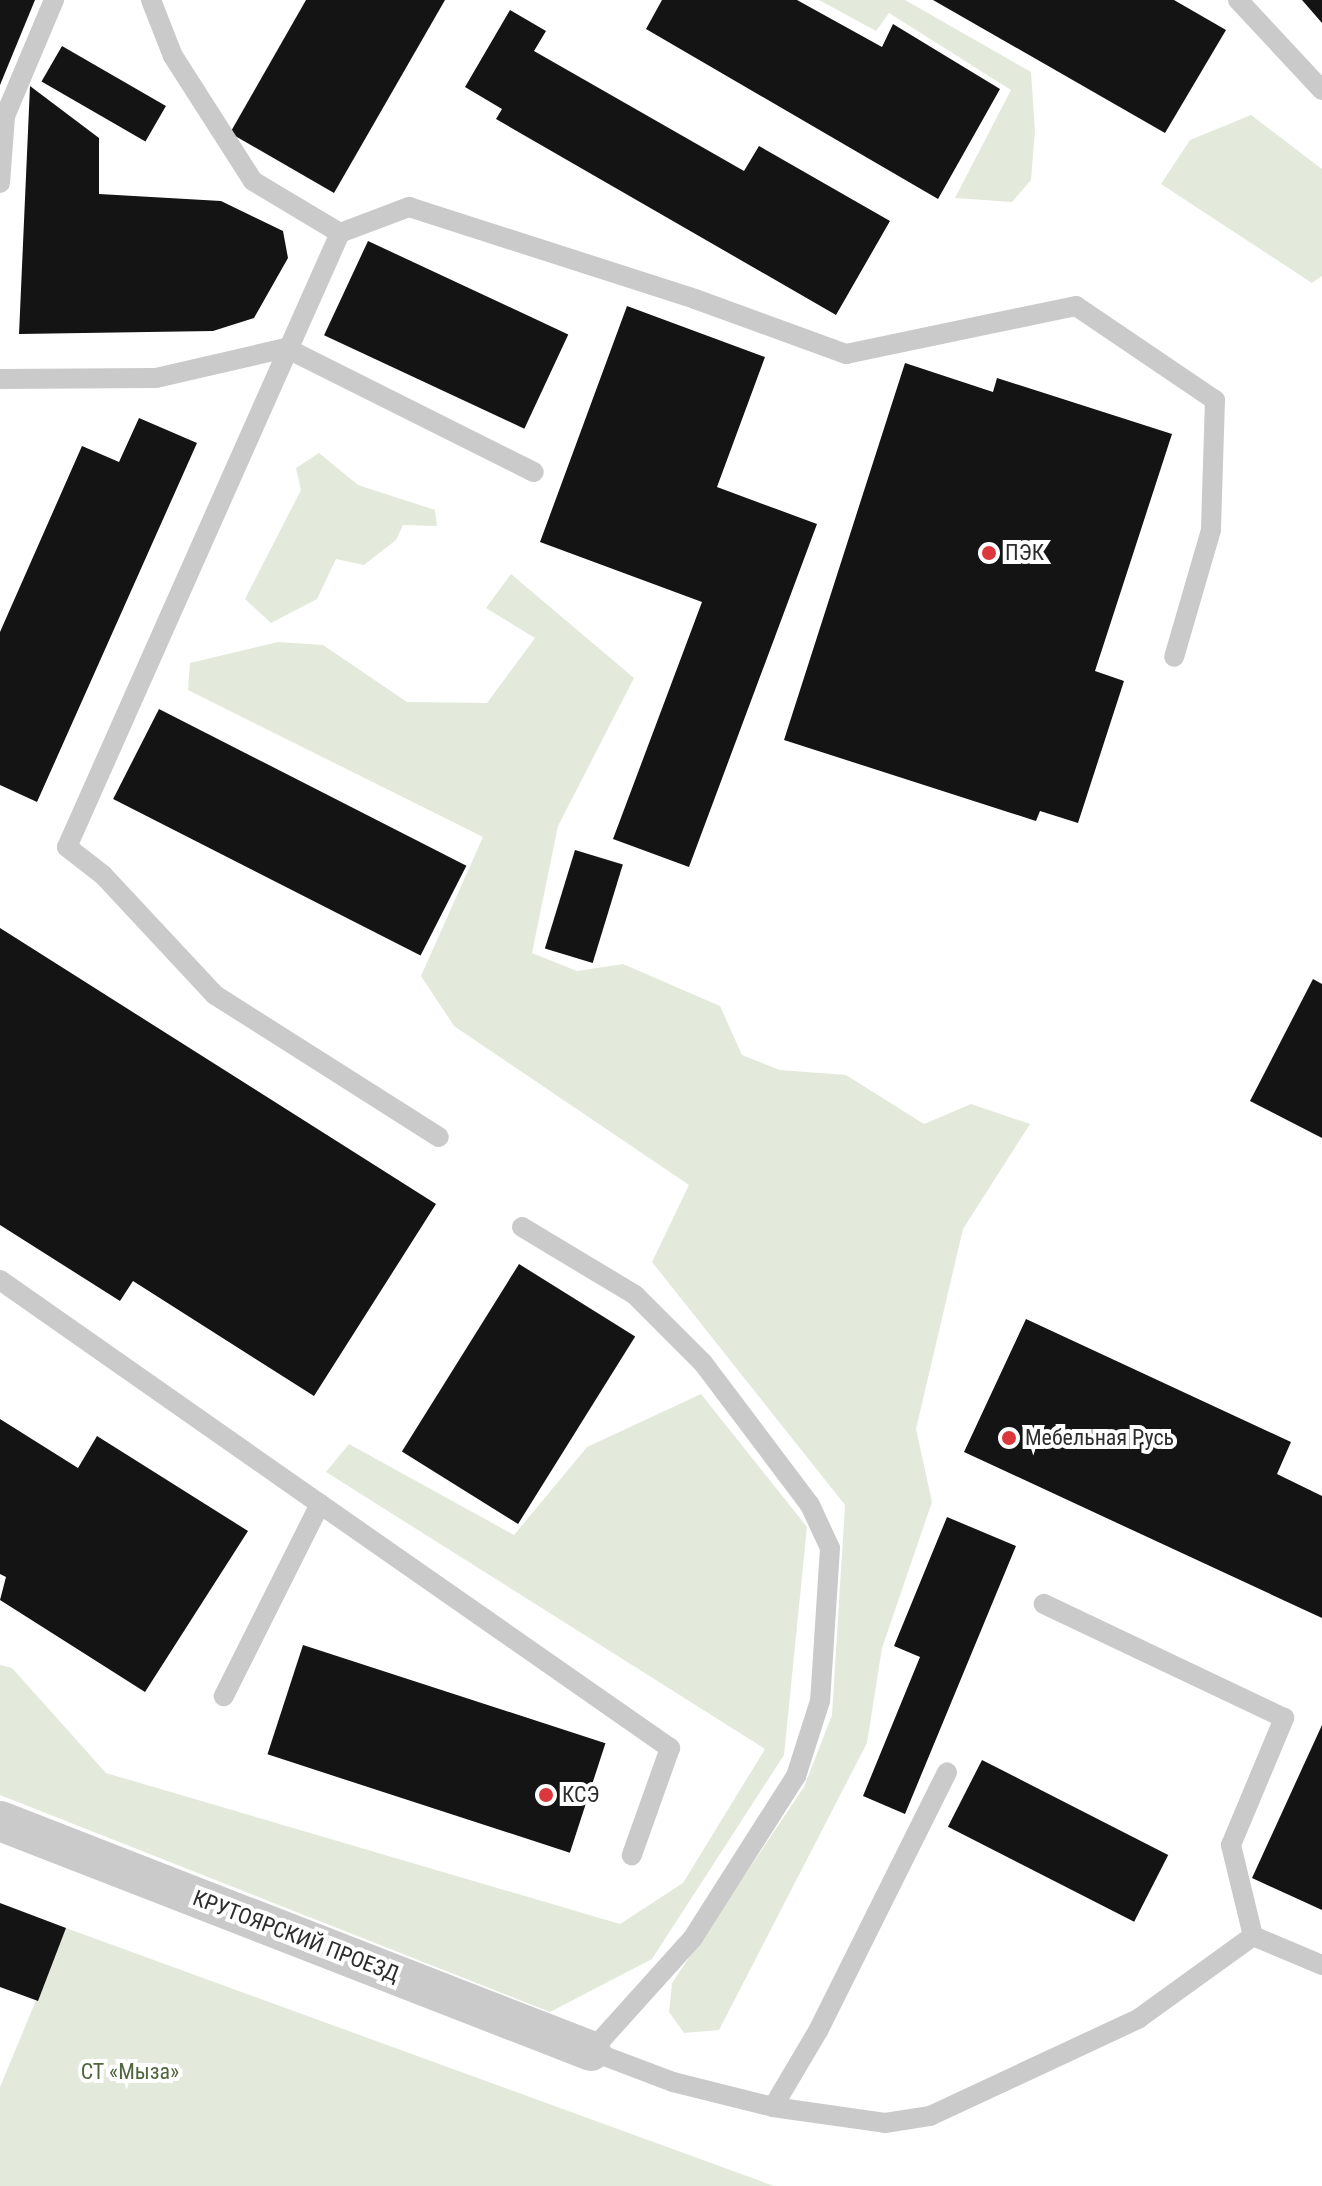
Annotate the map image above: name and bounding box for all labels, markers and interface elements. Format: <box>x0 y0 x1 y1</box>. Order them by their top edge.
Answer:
place label: ПЭК <box>1005 540 1044 566</box>
marker: ПЭК <box>980 544 998 562</box>
place label: Мебельная Русь <box>1025 1425 1174 1451</box>
marker: Мебельная Русь <box>1000 1429 1018 1447</box>
place label: КСЭ <box>562 1782 599 1808</box>
marker: КСЭ <box>537 1786 555 1804</box>
street label: КРУТОЯРСКИЙ ПРОЕЗД <box>189 1884 403 1988</box>
park label: СТ «Мыза» <box>80 2059 180 2085</box>

